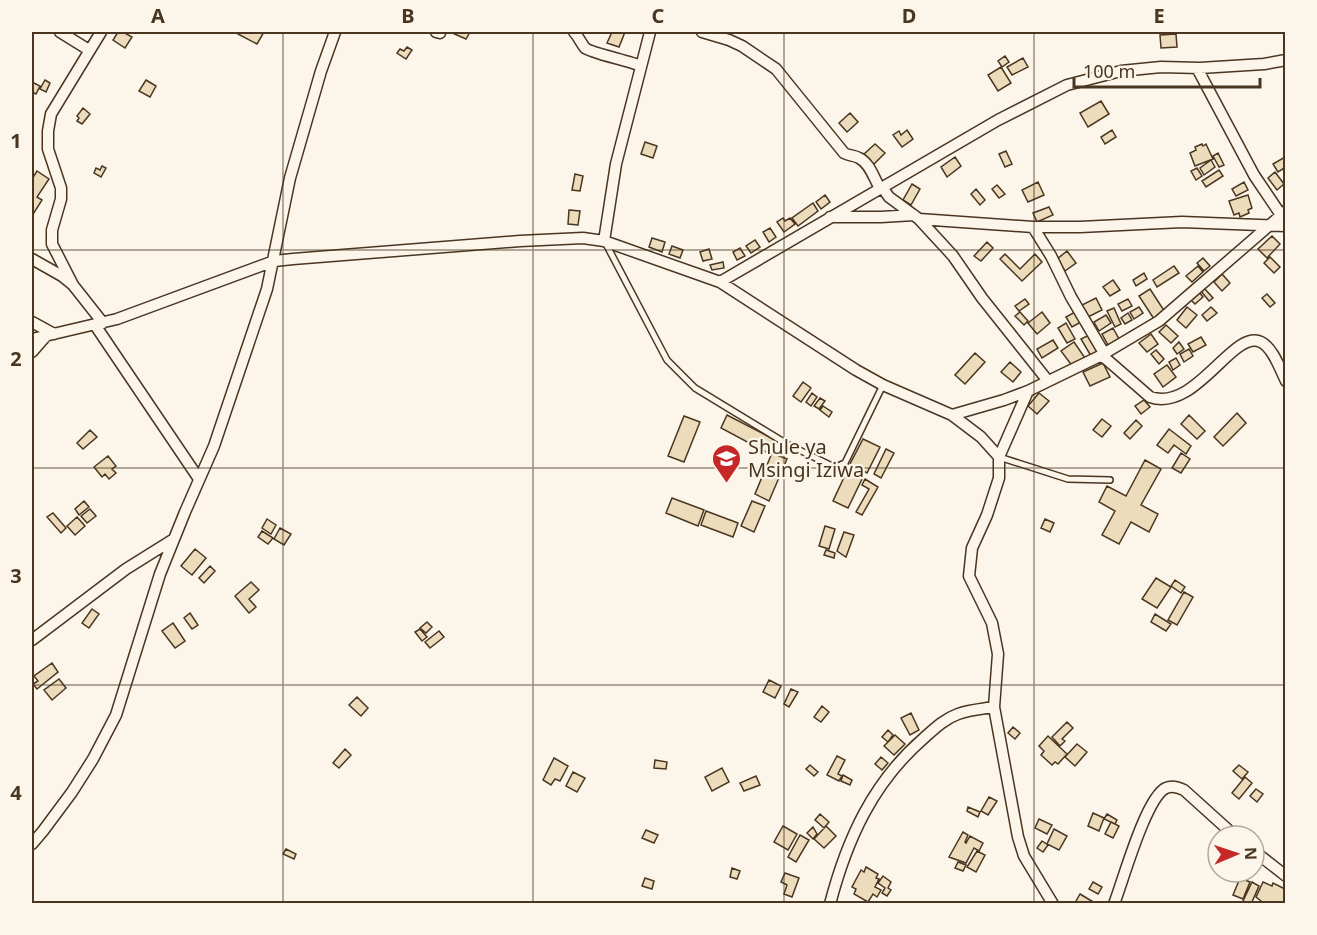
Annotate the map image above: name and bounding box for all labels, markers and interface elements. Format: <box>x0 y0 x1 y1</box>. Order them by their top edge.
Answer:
text: A <box>151 2 165 29</box>
text: B <box>401 2 415 29</box>
text: C <box>652 2 665 29</box>
text: D <box>902 2 916 29</box>
text: E <box>1153 2 1165 29</box>
scale bar <box>1074 51 1260 89</box>
text: 100 m <box>1083 59 1135 83</box>
text: 1 <box>10 127 22 154</box>
text: 2 <box>10 345 22 372</box>
place label: Shule ya Msingi Iziwa <box>748 433 864 483</box>
school or university icon: Shule ya Msingi Iziwa <box>711 442 743 484</box>
text: 3 <box>10 562 22 589</box>
text: 4 <box>10 779 22 806</box>
north arrow <box>1206 824 1266 884</box>
text: N <box>1240 847 1262 860</box>

